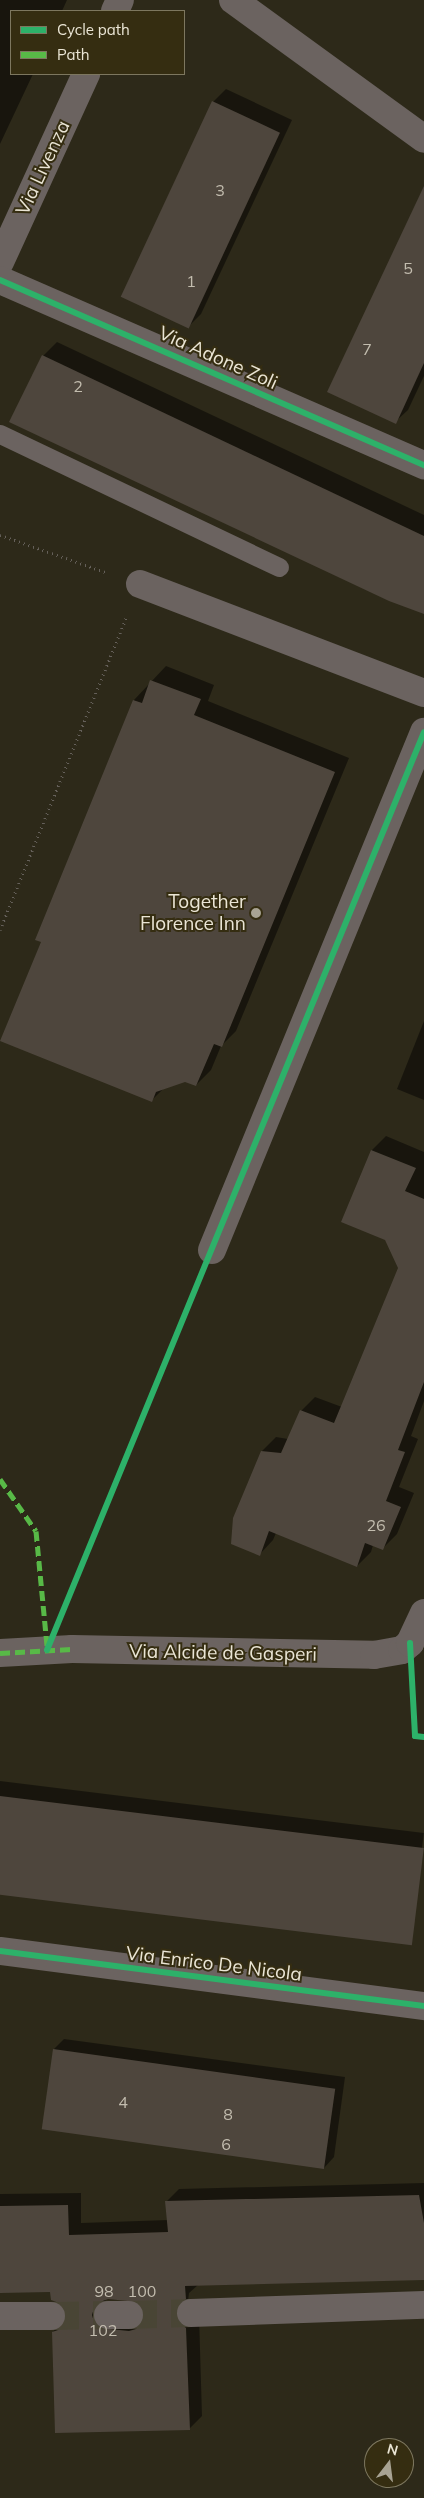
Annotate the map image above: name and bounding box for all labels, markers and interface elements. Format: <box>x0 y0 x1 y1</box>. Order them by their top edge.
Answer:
legend <box>10 10 185 75</box>
text: Cycle path <box>57 20 130 39</box>
text: Path <box>57 45 89 64</box>
street label: Via Livenza <box>11 117 75 219</box>
house number: 3 <box>215 180 225 200</box>
house number: 5 <box>403 258 413 278</box>
house number: 1 <box>186 271 196 291</box>
street label: Via Adone Zoli <box>155 322 281 394</box>
house number: 7 <box>362 339 372 359</box>
house number: 2 <box>73 376 83 396</box>
place label: Together Florence Inn <box>140 891 246 935</box>
marker: Together Florence Inn <box>250 907 262 919</box>
house number: 26 <box>366 1515 386 1535</box>
street label: Via Alcide de Gasperi <box>129 1640 317 1666</box>
street label: Via Enrico De Nicola <box>125 1942 303 1986</box>
house number: 4 <box>118 2092 128 2112</box>
house number: 8 <box>223 2104 233 2124</box>
house number: 6 <box>221 2134 231 2154</box>
house number: 98 <box>94 2281 114 2301</box>
house number: 100 <box>128 2281 156 2301</box>
house number: 102 <box>89 2320 117 2340</box>
north arrow <box>364 2438 414 2488</box>
text: N <box>385 2439 400 2460</box>

